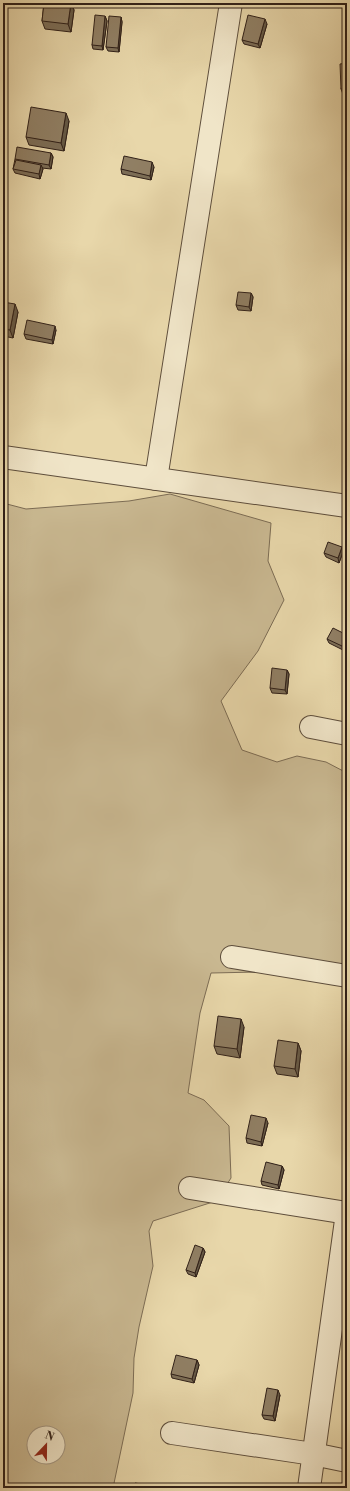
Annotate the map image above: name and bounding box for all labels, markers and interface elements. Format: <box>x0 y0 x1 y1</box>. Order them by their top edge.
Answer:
north arrow <box>26 1425 66 1465</box>
text: N <box>43 1429 56 1445</box>

